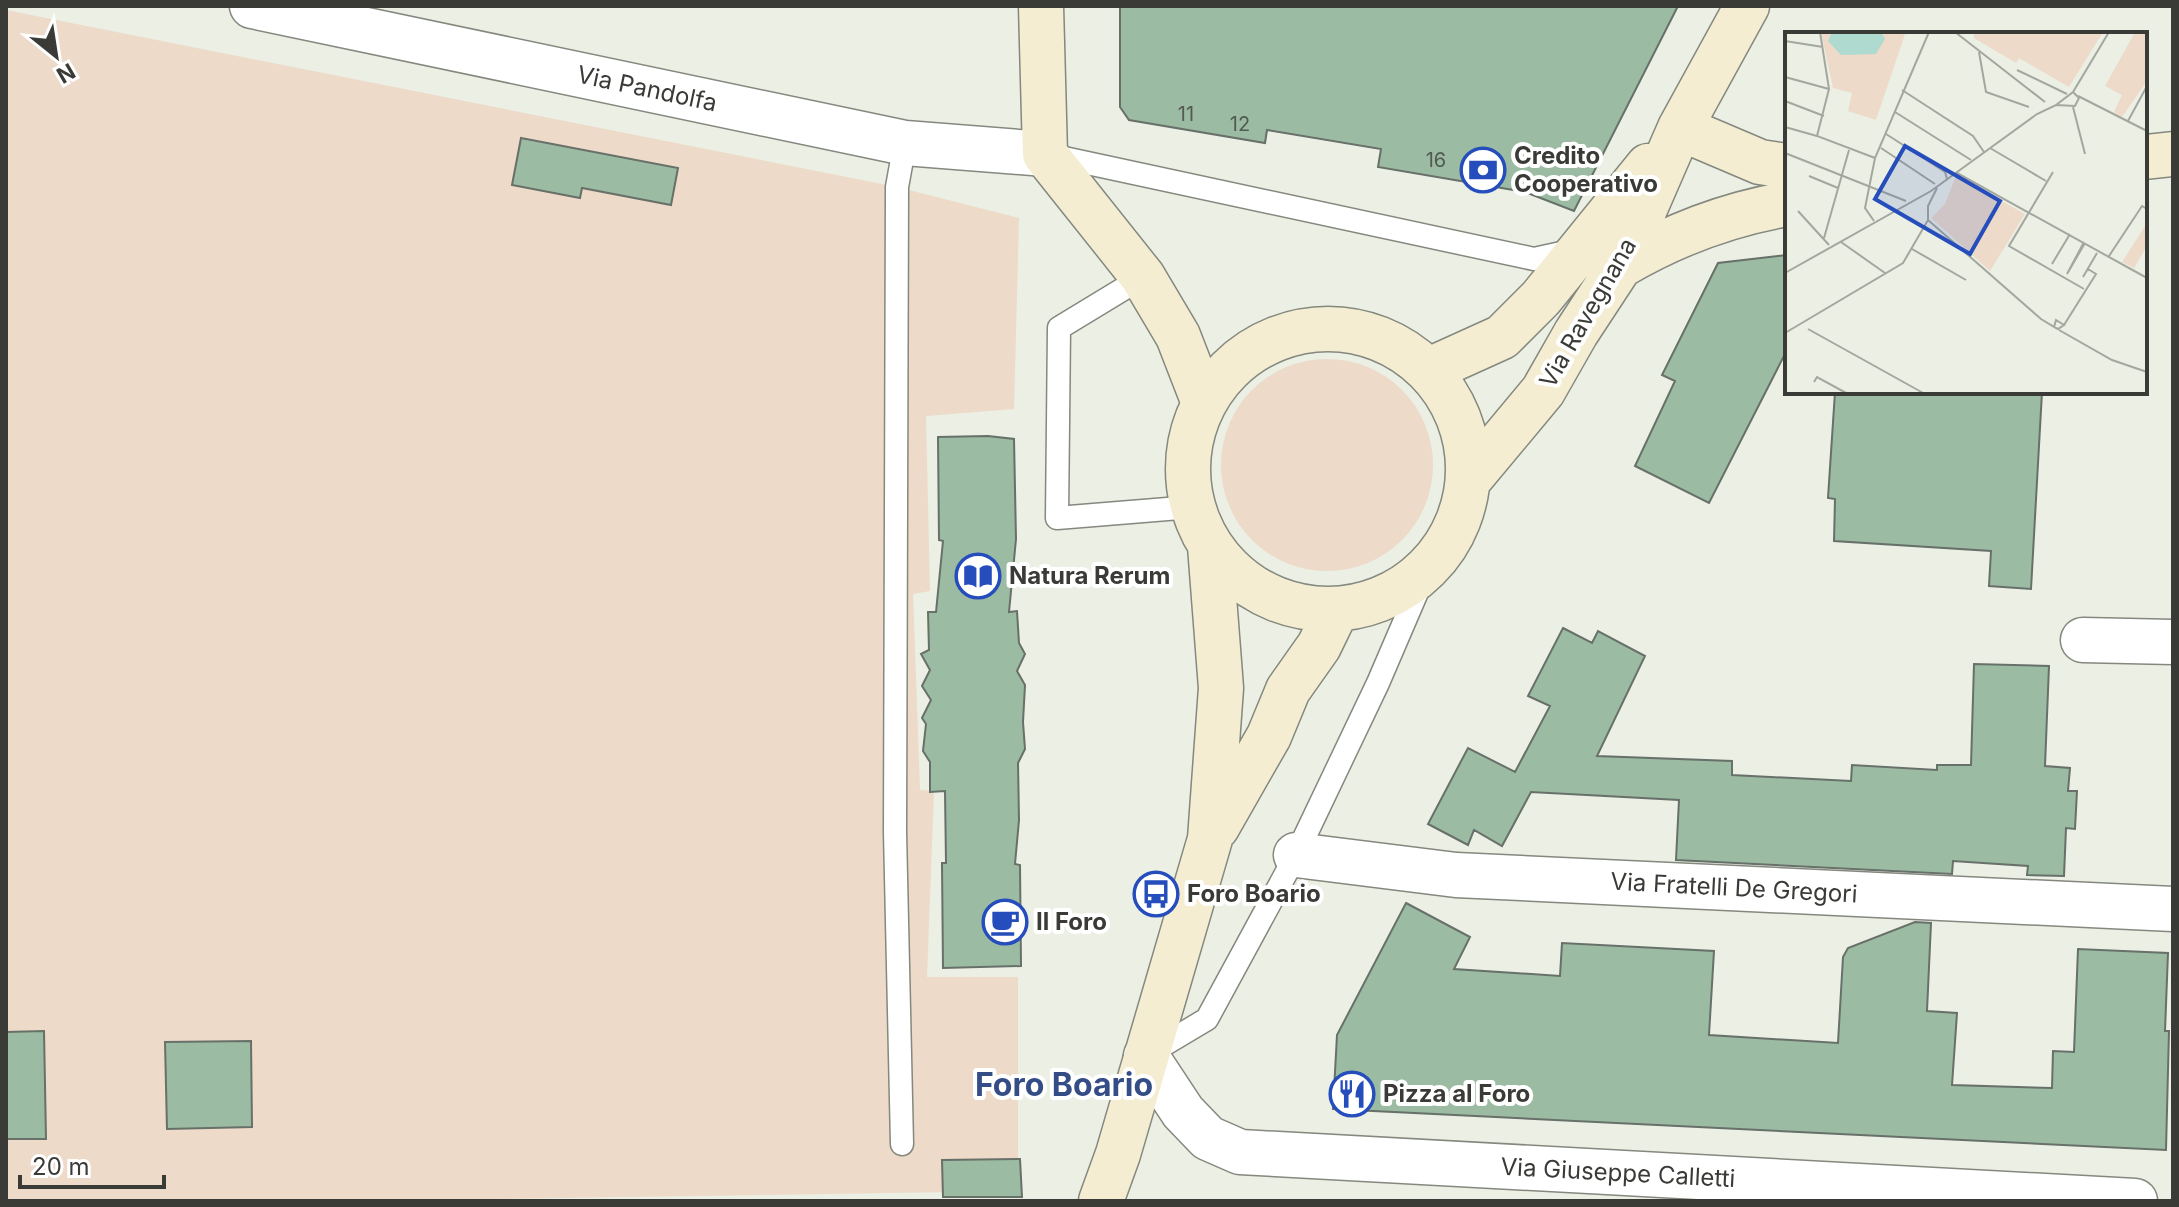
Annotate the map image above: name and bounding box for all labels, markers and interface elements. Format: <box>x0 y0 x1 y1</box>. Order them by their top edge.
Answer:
north arrow <box>16 16 96 96</box>
inset map <box>1785 32 2147 394</box>
text: N <box>52 58 80 89</box>
street label: Via Pandolfa <box>574 60 720 118</box>
house number: 11 <box>1178 102 1194 126</box>
house number: 12 <box>1230 112 1250 136</box>
place label: Credito Cooperativo <box>1514 141 1658 198</box>
bank icon: Credito Cooperativo <box>1459 146 1507 194</box>
house number: 16 <box>1426 148 1446 172</box>
street label: Via Ravegnana <box>1533 233 1642 393</box>
library icon: Natura Rerum <box>954 552 1002 600</box>
place label: Natura Rerum <box>1009 561 1170 590</box>
street label: Via Fratelli De Gregori <box>1610 867 1858 908</box>
bus stop icon: Foro Boario <box>1132 870 1180 918</box>
place label: Foro Boario <box>1187 879 1321 908</box>
cafe icon: Il Foro <box>981 898 1029 946</box>
place label: Il Foro <box>1036 907 1107 936</box>
district label: Foro Boario <box>975 1065 1153 1104</box>
restaurant icon: Pizza al Foro <box>1328 1070 1376 1118</box>
place label: Pizza al Foro <box>1383 1079 1530 1108</box>
scale bar <box>20 1139 164 1189</box>
text: 20 m <box>32 1152 90 1181</box>
street label: Via Giuseppe Calletti <box>1500 1152 1736 1193</box>

